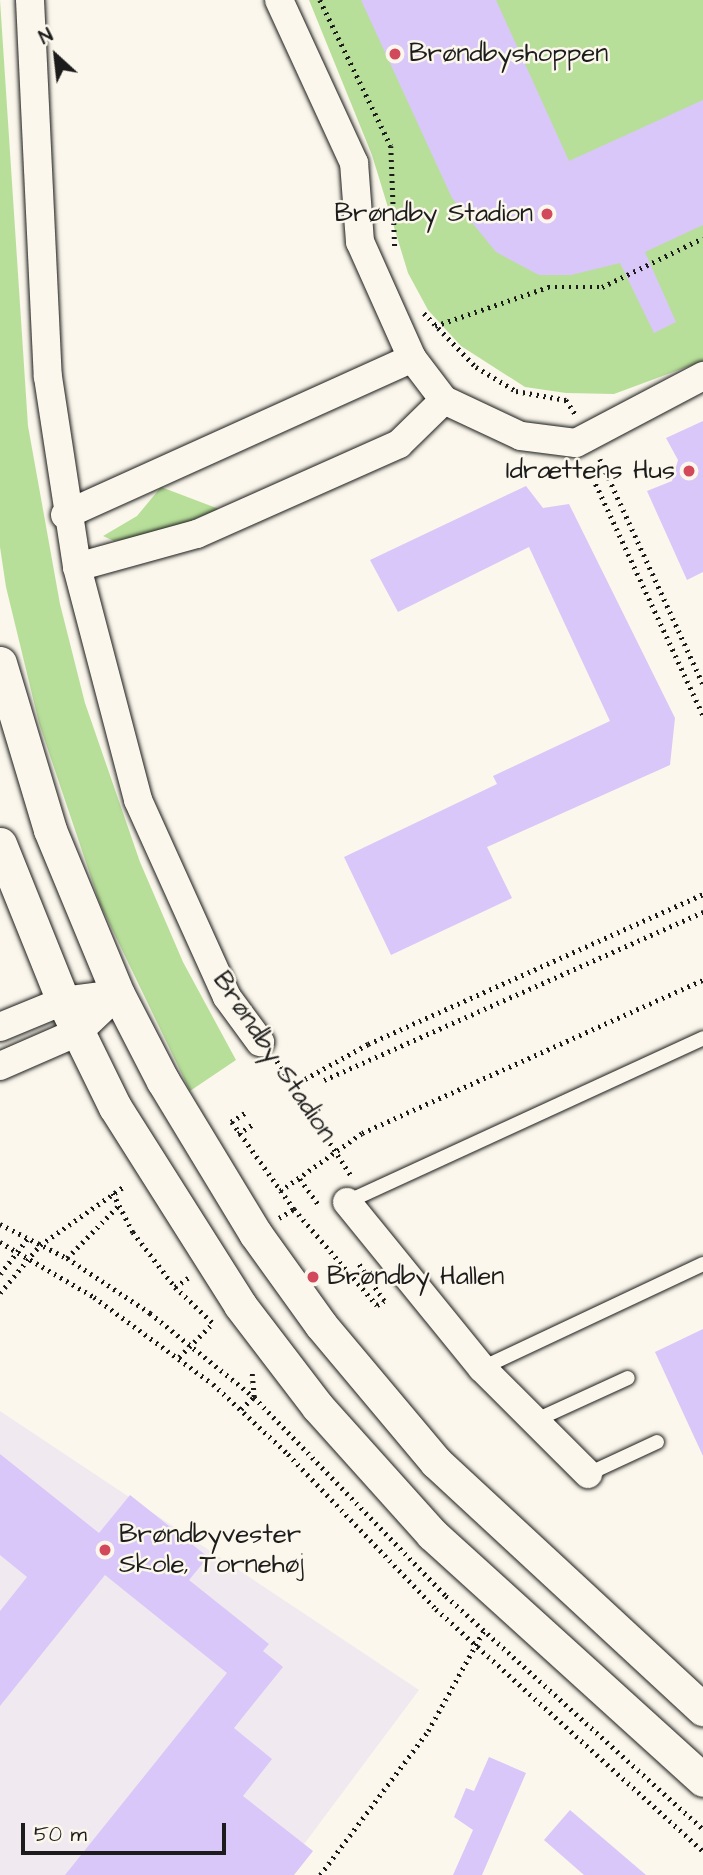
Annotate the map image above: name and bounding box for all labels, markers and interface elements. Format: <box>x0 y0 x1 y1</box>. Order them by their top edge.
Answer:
north arrow <box>21 21 91 91</box>
text: N <box>35 22 58 52</box>
place label: Brøndbyshoppen <box>409 38 608 70</box>
marker: Brøndbyshoppen <box>387 46 403 62</box>
place label: Brøndby Stadion <box>335 198 533 230</box>
marker: Brøndby Stadion <box>539 206 555 222</box>
place label: Idrættens Hus <box>506 455 675 487</box>
marker: Idrættens Hus <box>681 463 697 479</box>
street label: Brøndby Stadion <box>206 966 342 1148</box>
place label: Brøndby Hallen <box>327 1261 504 1293</box>
marker: Brøndby Hallen <box>305 1269 321 1285</box>
place label: Brøndbyvester Skole, Tornehøj <box>119 1519 304 1580</box>
marker: Brøndbyvester Skole, Tornehøj <box>97 1542 113 1558</box>
scale bar <box>24 1808 229 1852</box>
text: 50 m <box>34 1820 87 1849</box>

